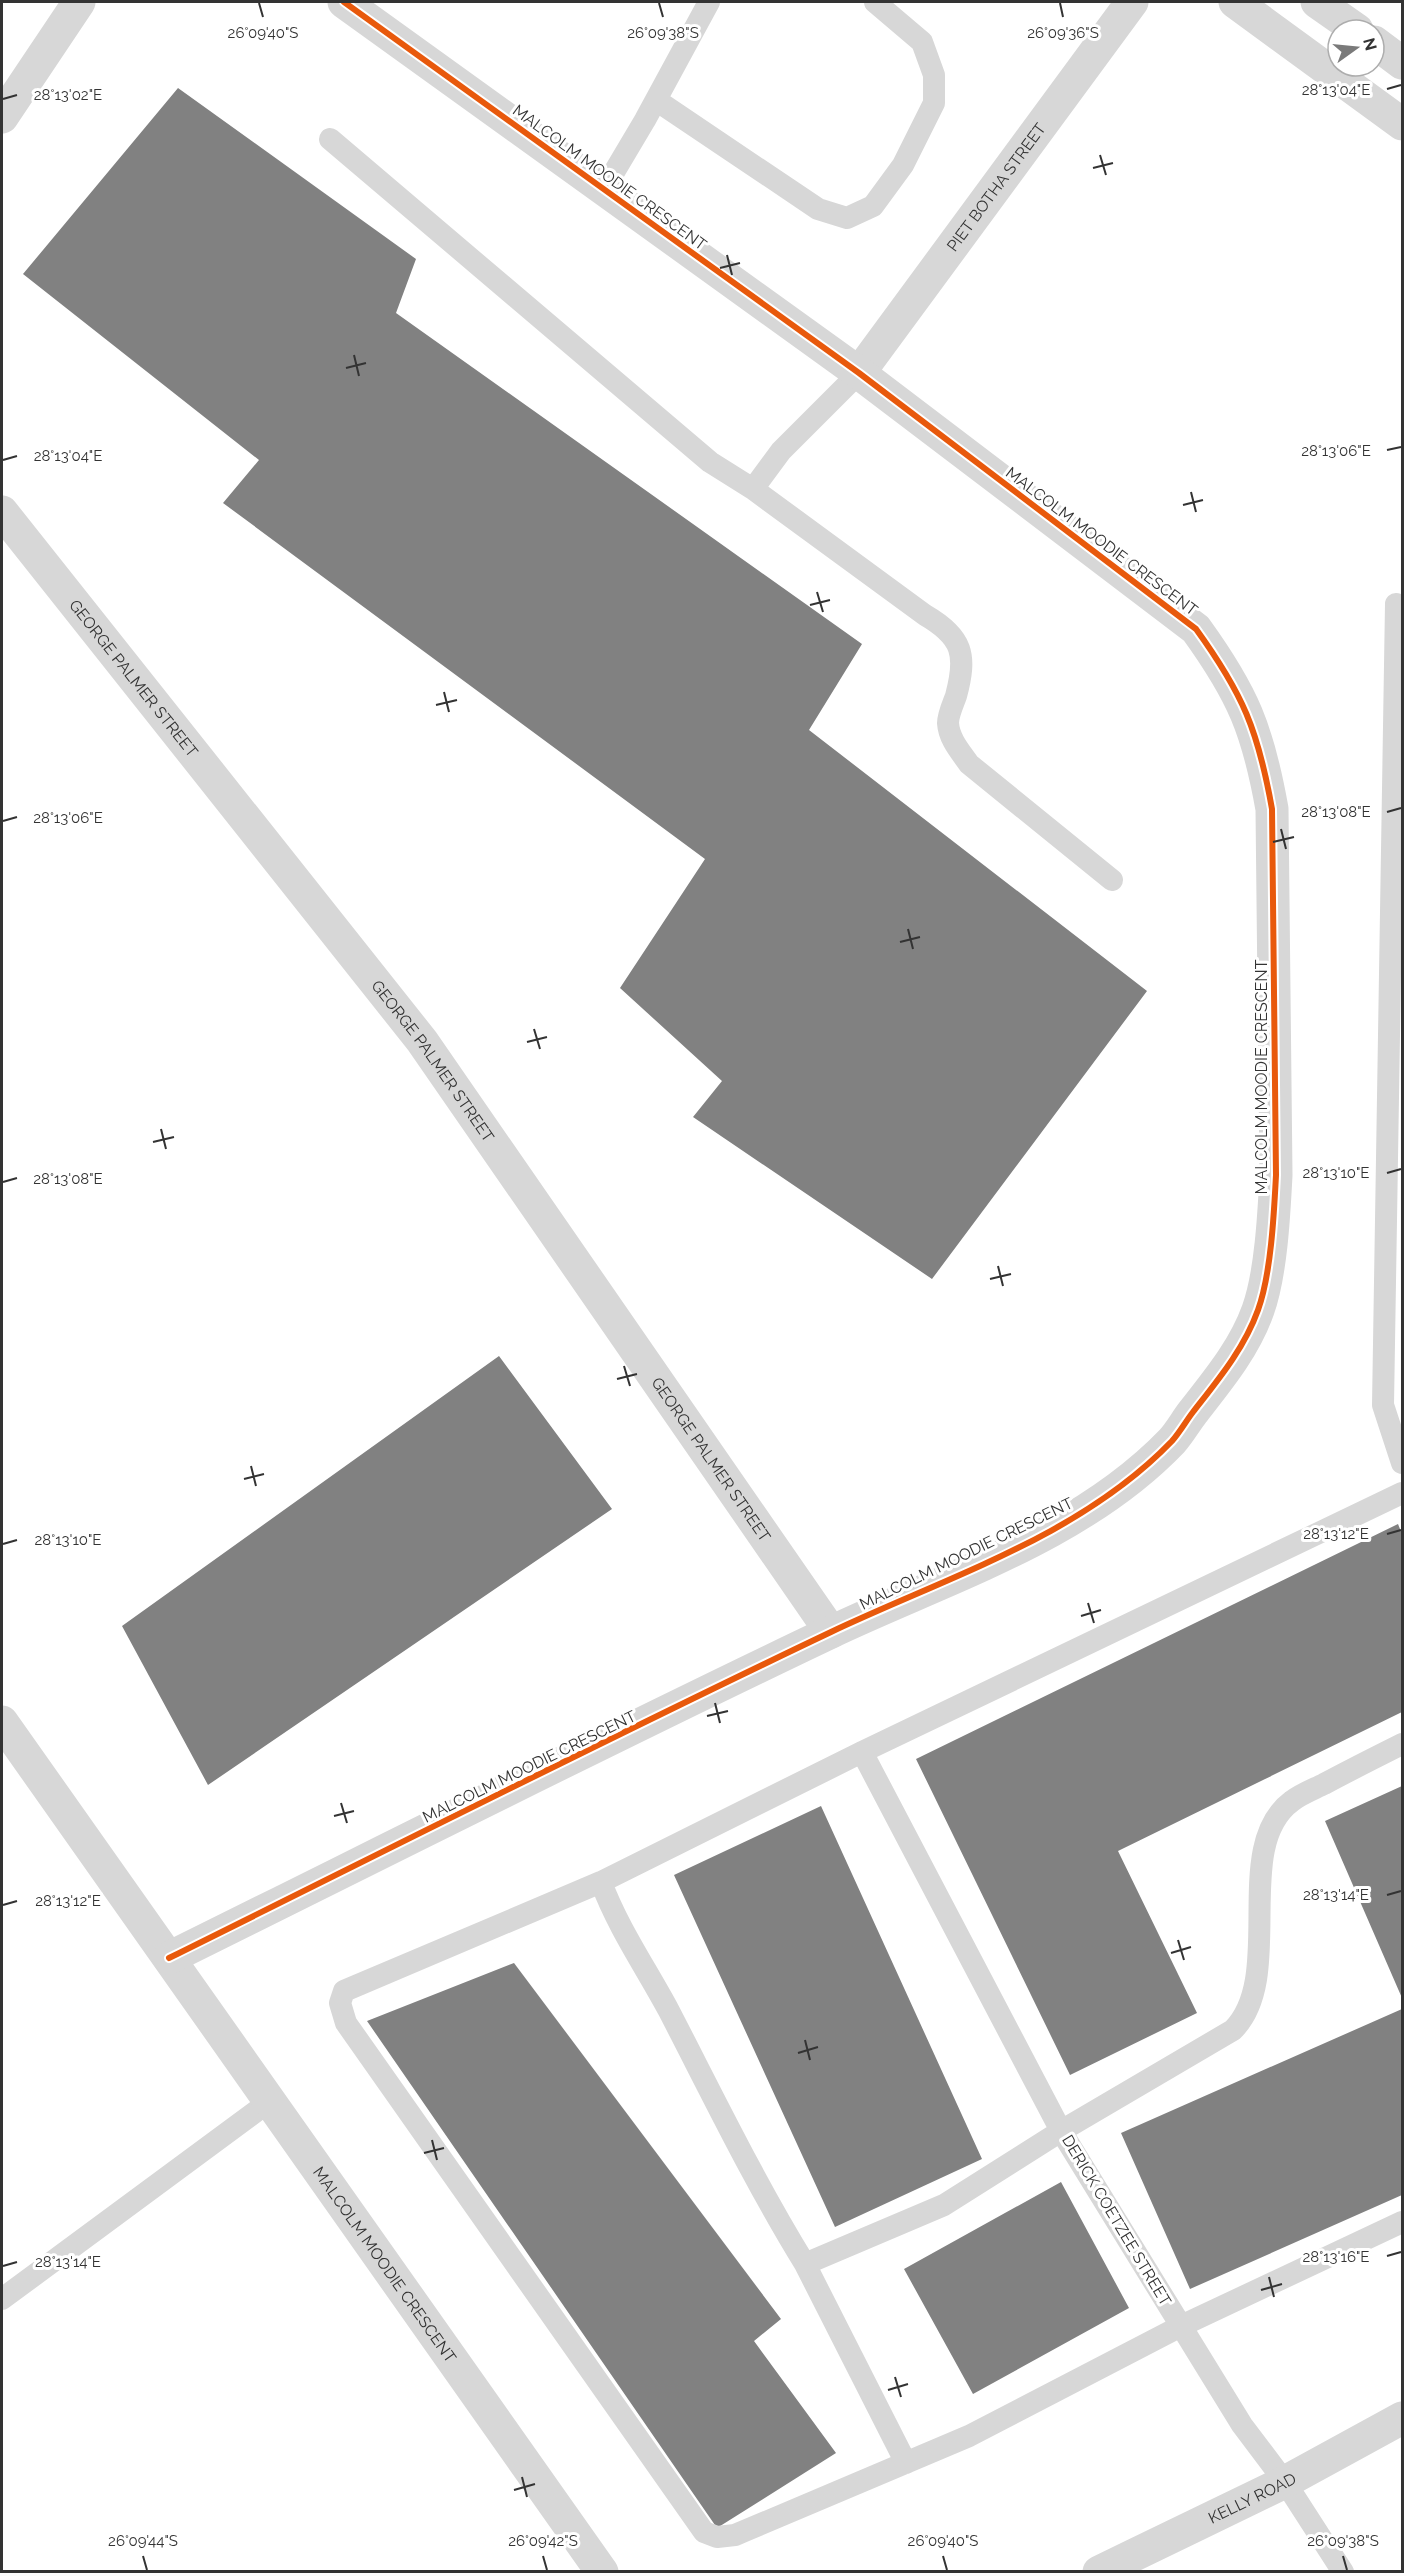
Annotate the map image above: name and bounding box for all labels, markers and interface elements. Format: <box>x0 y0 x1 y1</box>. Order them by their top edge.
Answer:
north arrow <box>1326 18 1386 78</box>
text: 26°09'40"S <box>228 24 298 42</box>
text: 26°09'38"S <box>627 24 699 42</box>
text: 26°09'36"S <box>1027 24 1099 42</box>
text: N <box>1359 36 1381 53</box>
text: 28°13'04"E <box>1302 81 1370 99</box>
text: 28°13'02"E <box>34 86 102 104</box>
street label: MALCOLM MOODIE CRESCENT <box>509 101 711 254</box>
street label: PIET BOTHA STREET <box>943 119 1050 255</box>
text: 28°13'06"E <box>1301 442 1371 460</box>
text: 28°13'04"E <box>34 447 102 465</box>
street label: MALCOLM MOODIE CRESCENT <box>1002 463 1201 620</box>
street label: GEORGE PALMER STREET <box>65 596 202 761</box>
text: 28°13'08"E <box>1301 803 1371 821</box>
text: 28°13'06"E <box>33 809 103 827</box>
street label: MALCOLM MOODIE CRESCENT <box>1252 959 1271 1194</box>
street label: GEORGE PALMER STREET <box>367 976 498 1146</box>
text: 28°13'10"E <box>1303 1164 1370 1182</box>
text: 28°13'08"E <box>33 1170 103 1188</box>
street label: GEORGE PALMER STREET <box>648 1374 775 1545</box>
street label: MALCOLM MOODIE CRESCENT <box>856 1493 1076 1613</box>
text: 28°13'12"E <box>1303 1525 1369 1543</box>
text: 28°13'10"E <box>35 1531 102 1549</box>
street label: MALCOLM MOODIE CRESCENT <box>419 1706 639 1826</box>
text: 28°13'14"E <box>1303 1886 1369 1904</box>
text: 28°13'12"E <box>35 1892 101 1910</box>
street label: DERICK COETZEE STREET <box>1058 2131 1175 2309</box>
street label: MALCOLM MOODIE CRESCENT <box>309 2163 460 2366</box>
text: 28°13'16"E <box>1303 2248 1369 2266</box>
text: 28°13'14"E <box>35 2253 101 2271</box>
street label: KELLY ROAD <box>1205 2469 1299 2528</box>
text: 26°09'44"S <box>108 2532 178 2550</box>
text: 26°09'42"S <box>508 2532 578 2550</box>
text: 26°09'40"S <box>908 2532 978 2550</box>
text: 26°09'38"S <box>1307 2532 1379 2550</box>

